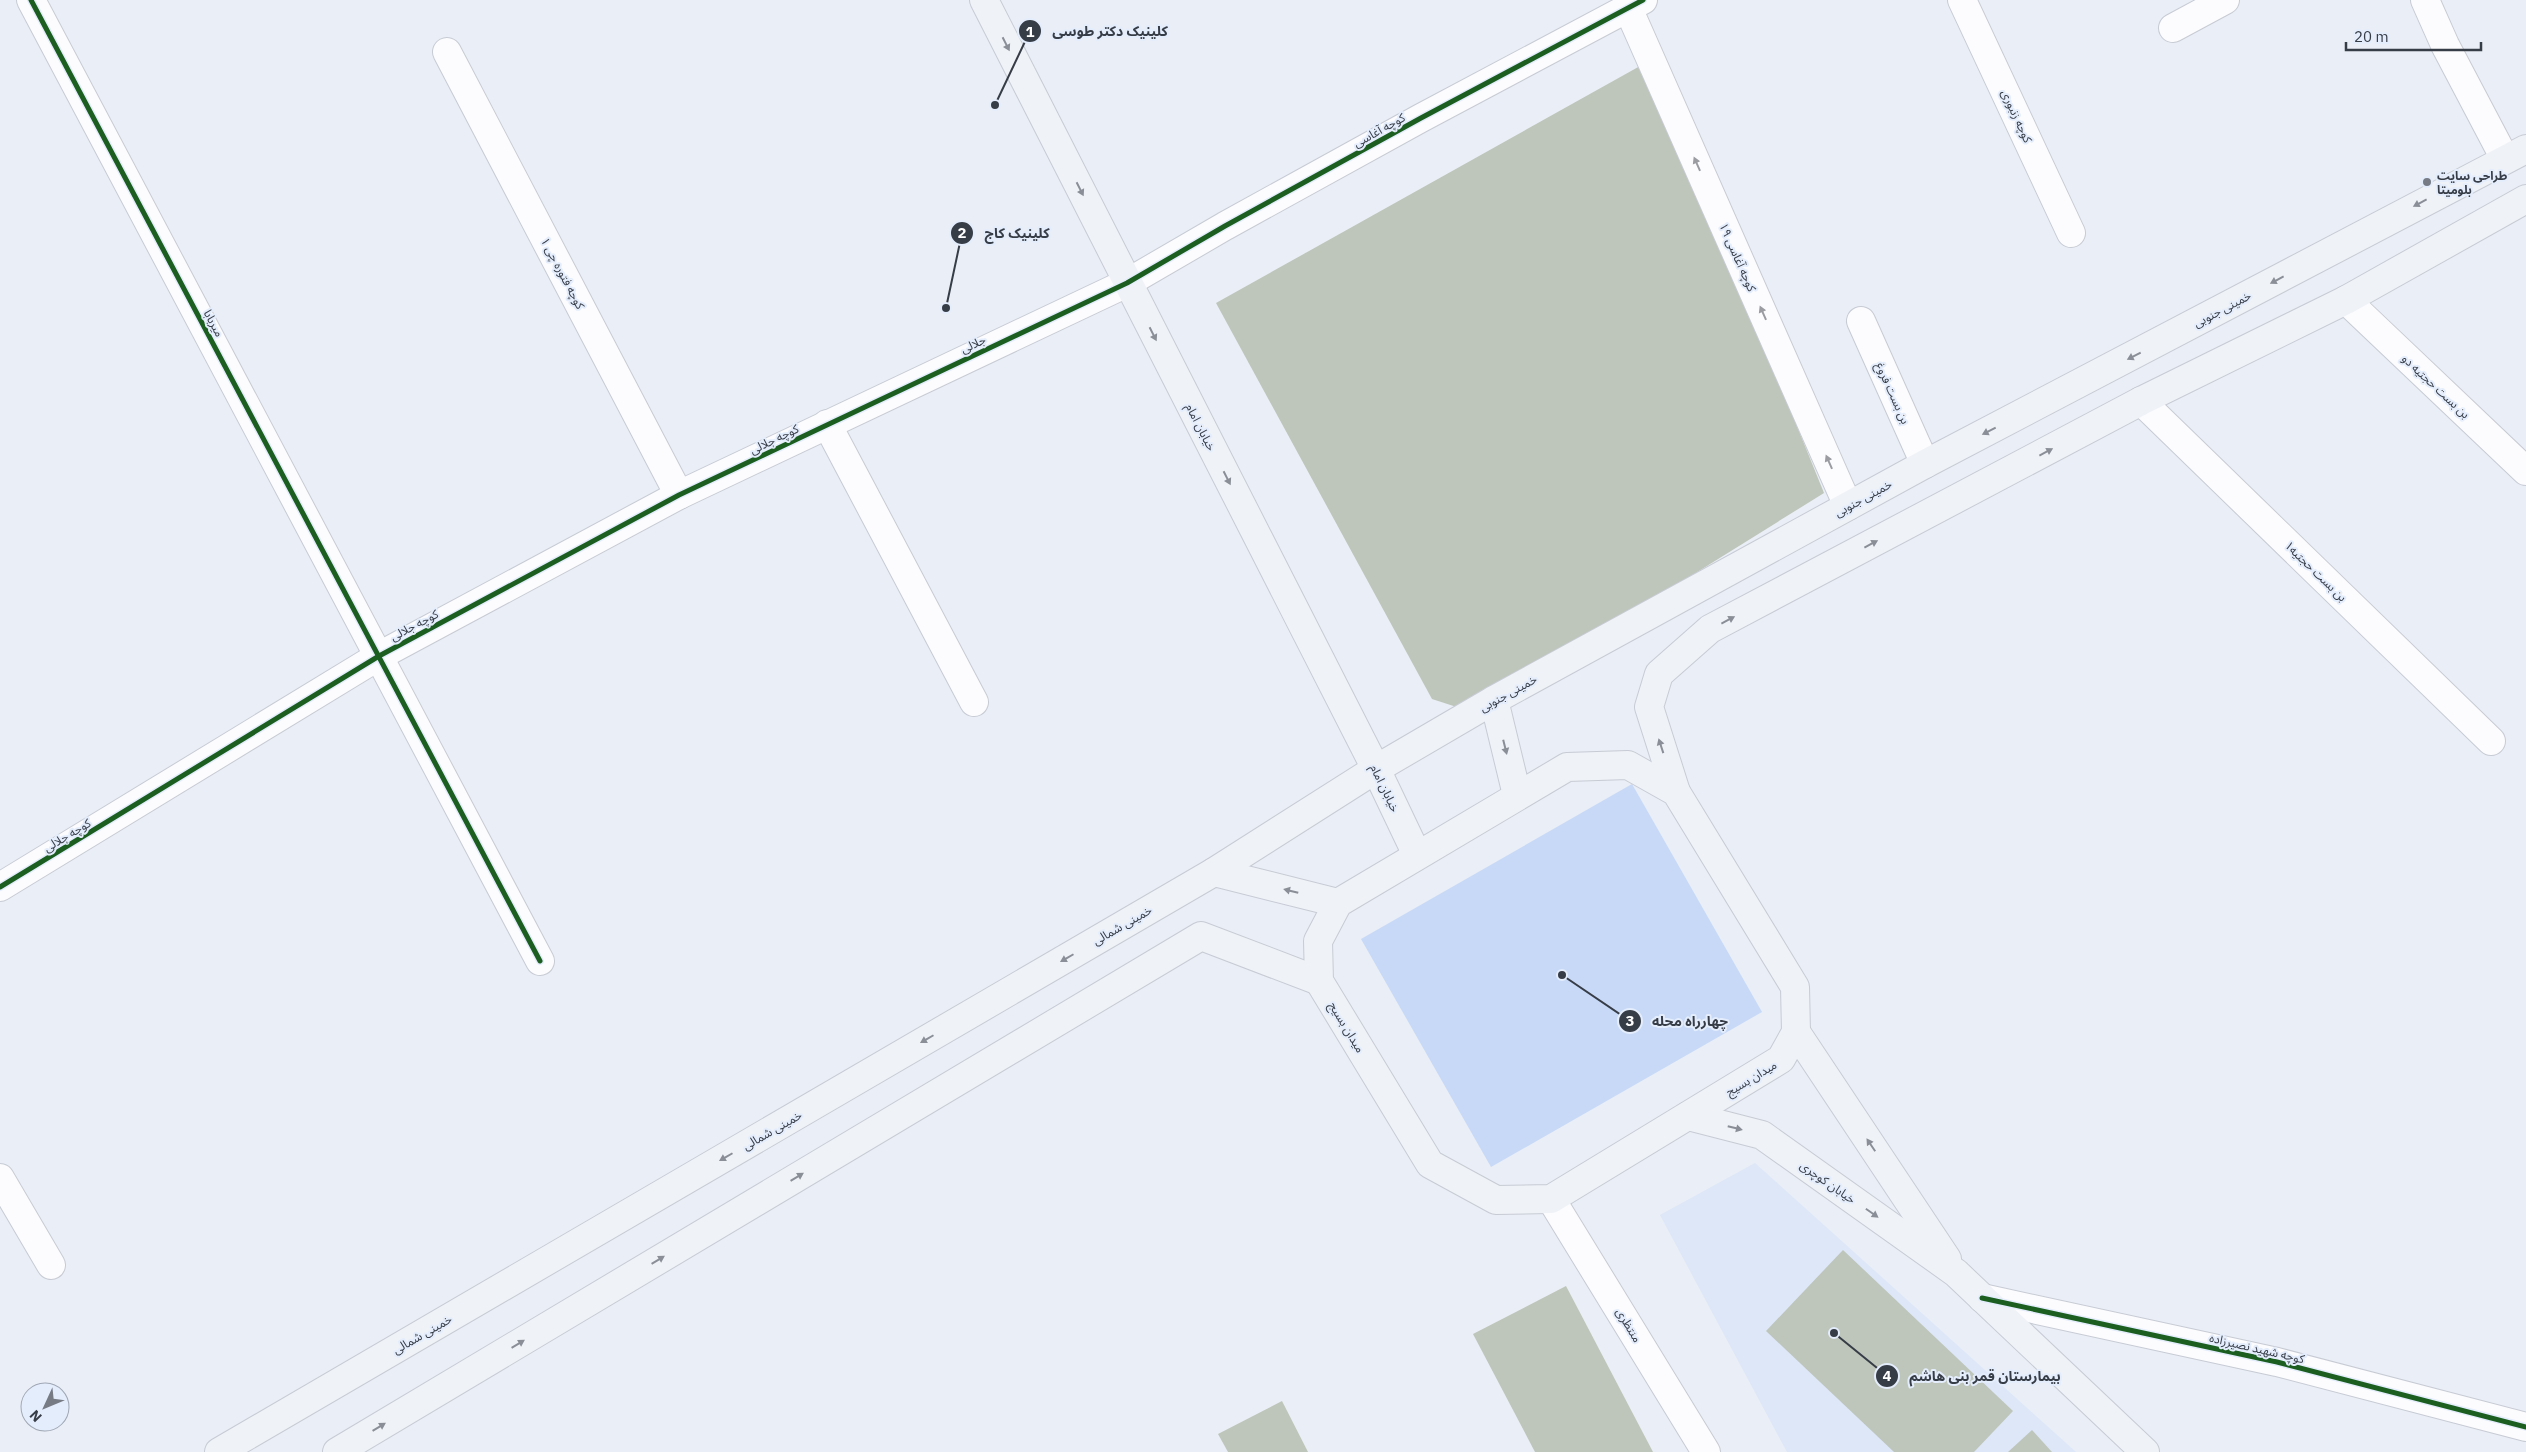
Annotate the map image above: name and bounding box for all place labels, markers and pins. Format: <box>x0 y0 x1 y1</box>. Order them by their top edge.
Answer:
callout: کلینیک دکتر طوسی <box>1017 17 1178 46</box>
place label: طراحی سایت بلومیتا <box>2437 168 2508 197</box>
marker: طراحی سایت بلومیتا <box>2421 176 2433 188</box>
callout: کلینیک کاج <box>950 218 1060 247</box>
callout: چهارراه محله <box>1617 1006 1738 1035</box>
callout: بیمارستان قمر بنی هاشم <box>1875 1362 2071 1391</box>

